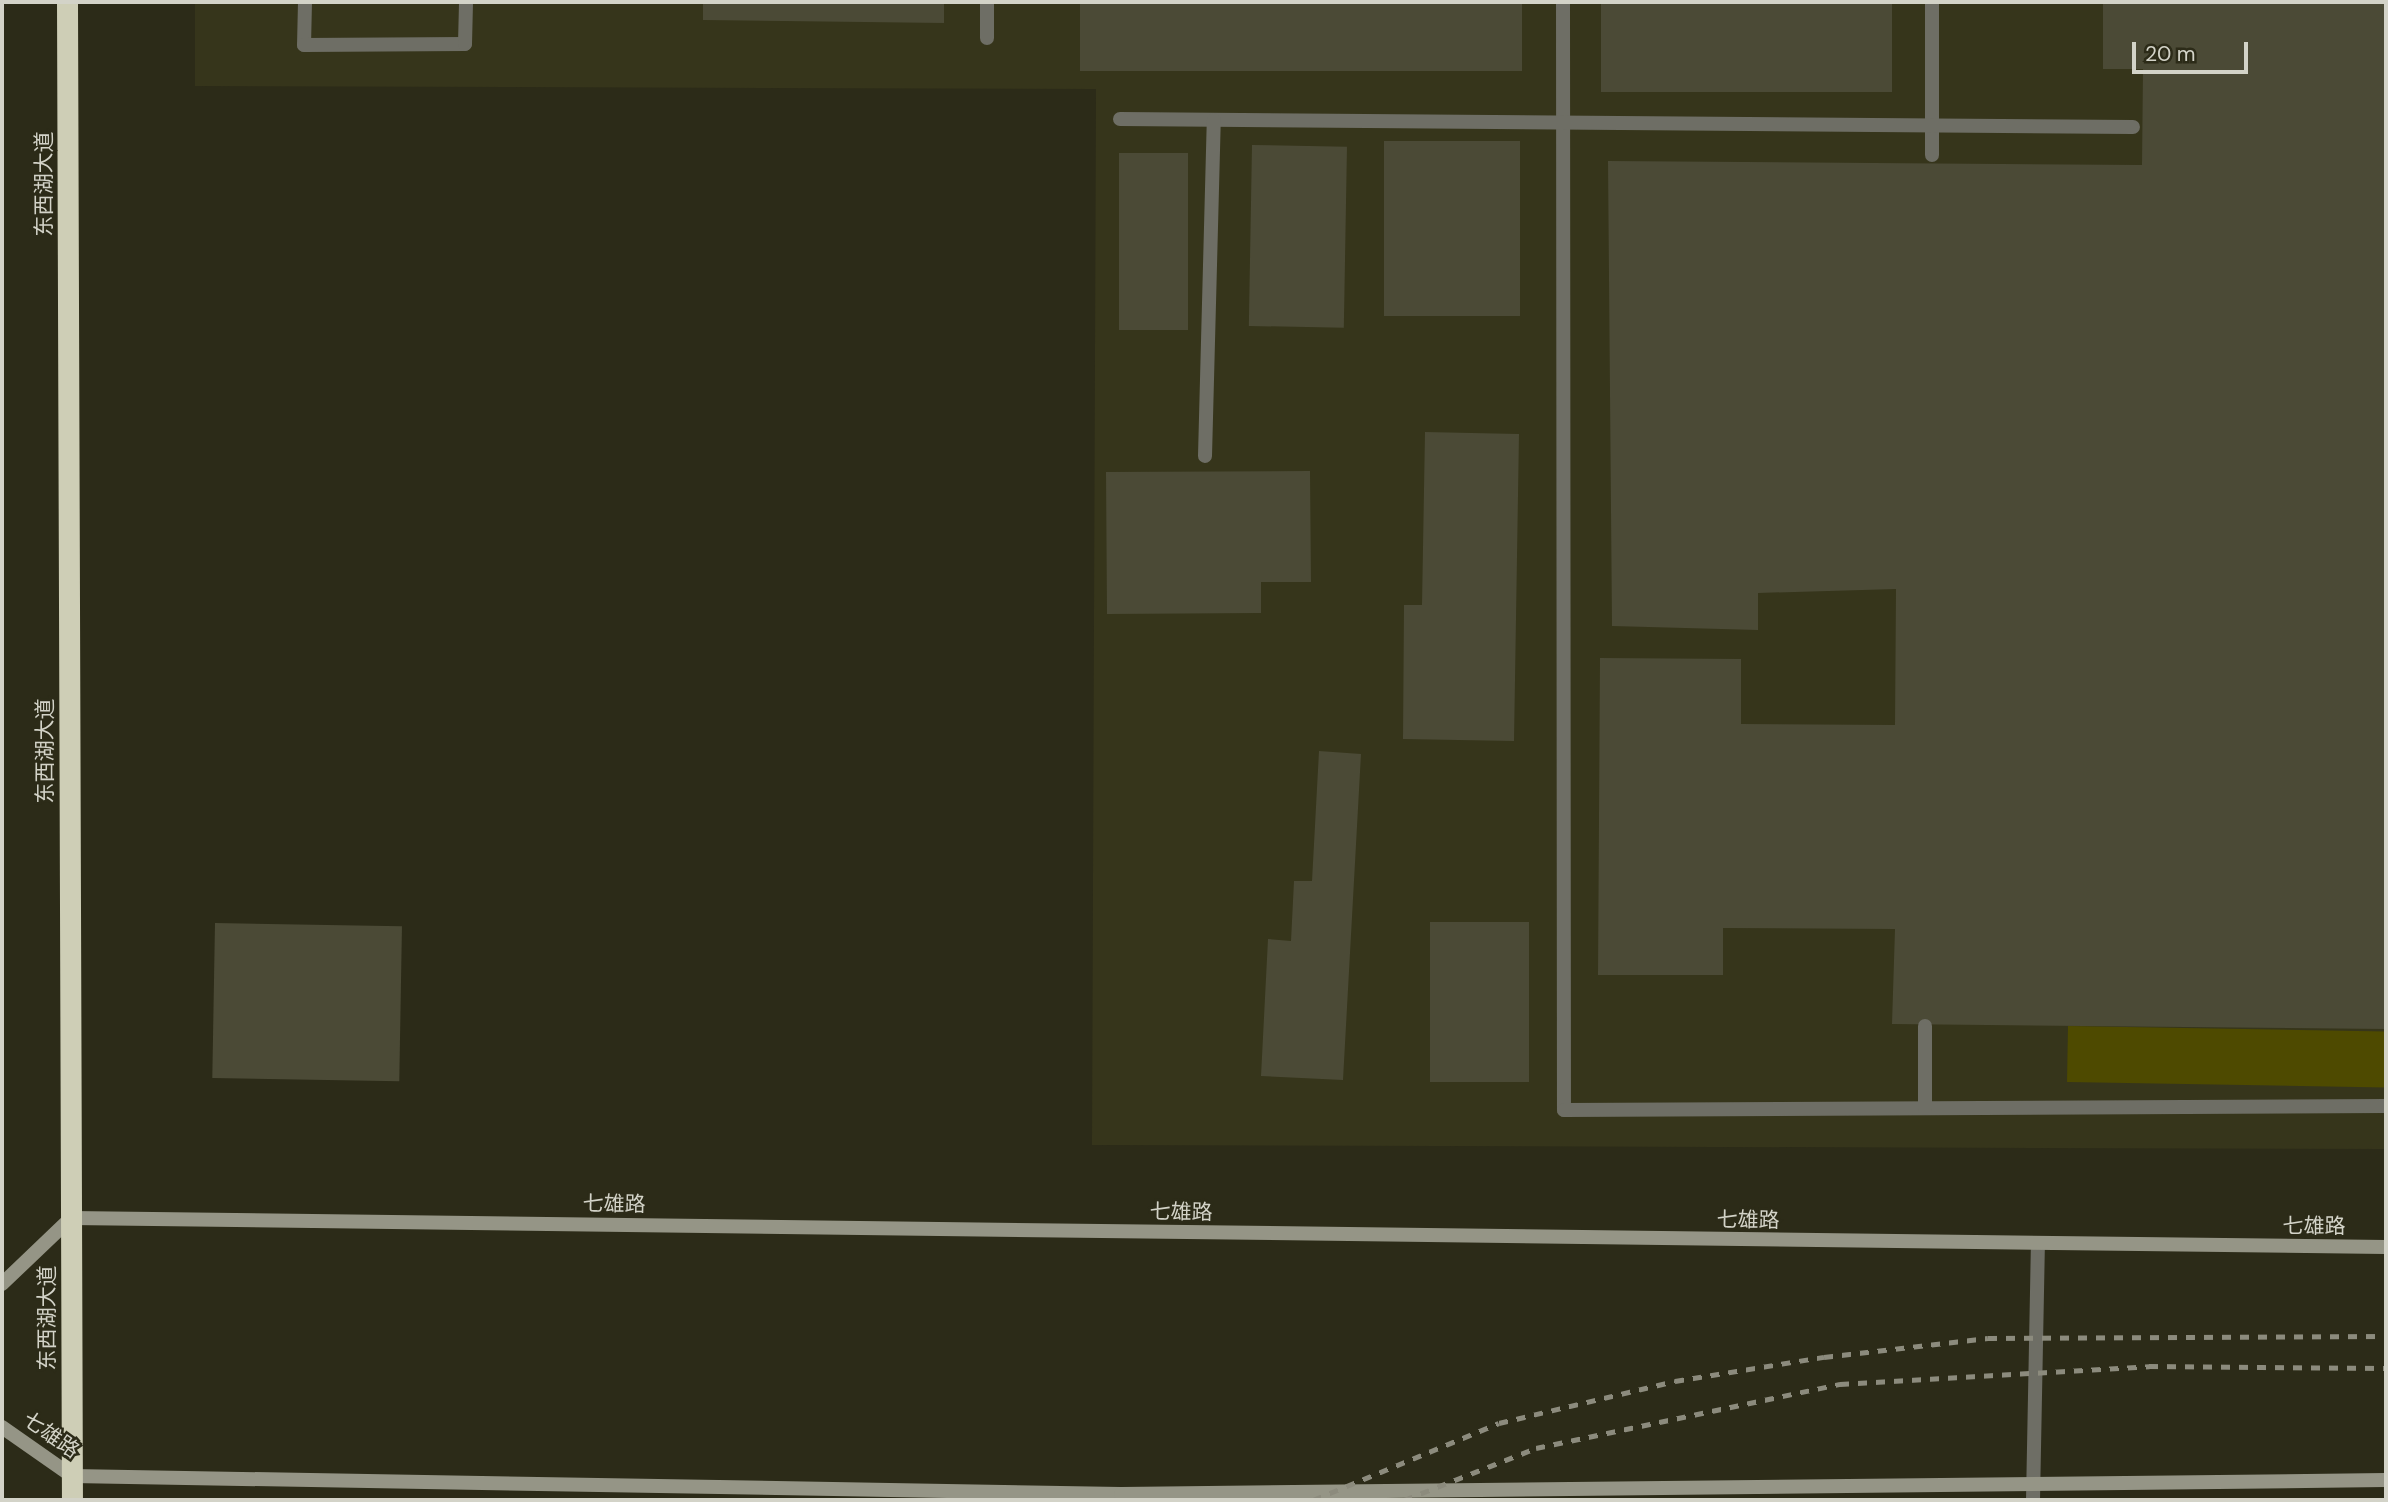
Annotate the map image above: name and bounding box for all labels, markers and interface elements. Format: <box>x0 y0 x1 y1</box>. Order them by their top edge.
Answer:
scale bar <box>2136 28 2252 72</box>
text: 20 m <box>2145 40 2196 68</box>
street label: 东西湖大道 <box>31 132 57 236</box>
street label: 东西湖大道 <box>32 699 58 803</box>
street label: 七雄路 <box>582 1191 646 1217</box>
street label: 七雄路 <box>1149 1199 1213 1225</box>
street label: 七雄路 <box>1716 1207 1780 1233</box>
street label: 七雄路 <box>2283 1213 2345 1239</box>
street label: 东西湖大道 <box>34 1266 60 1370</box>
street label: 七雄路 <box>18 1407 84 1463</box>

